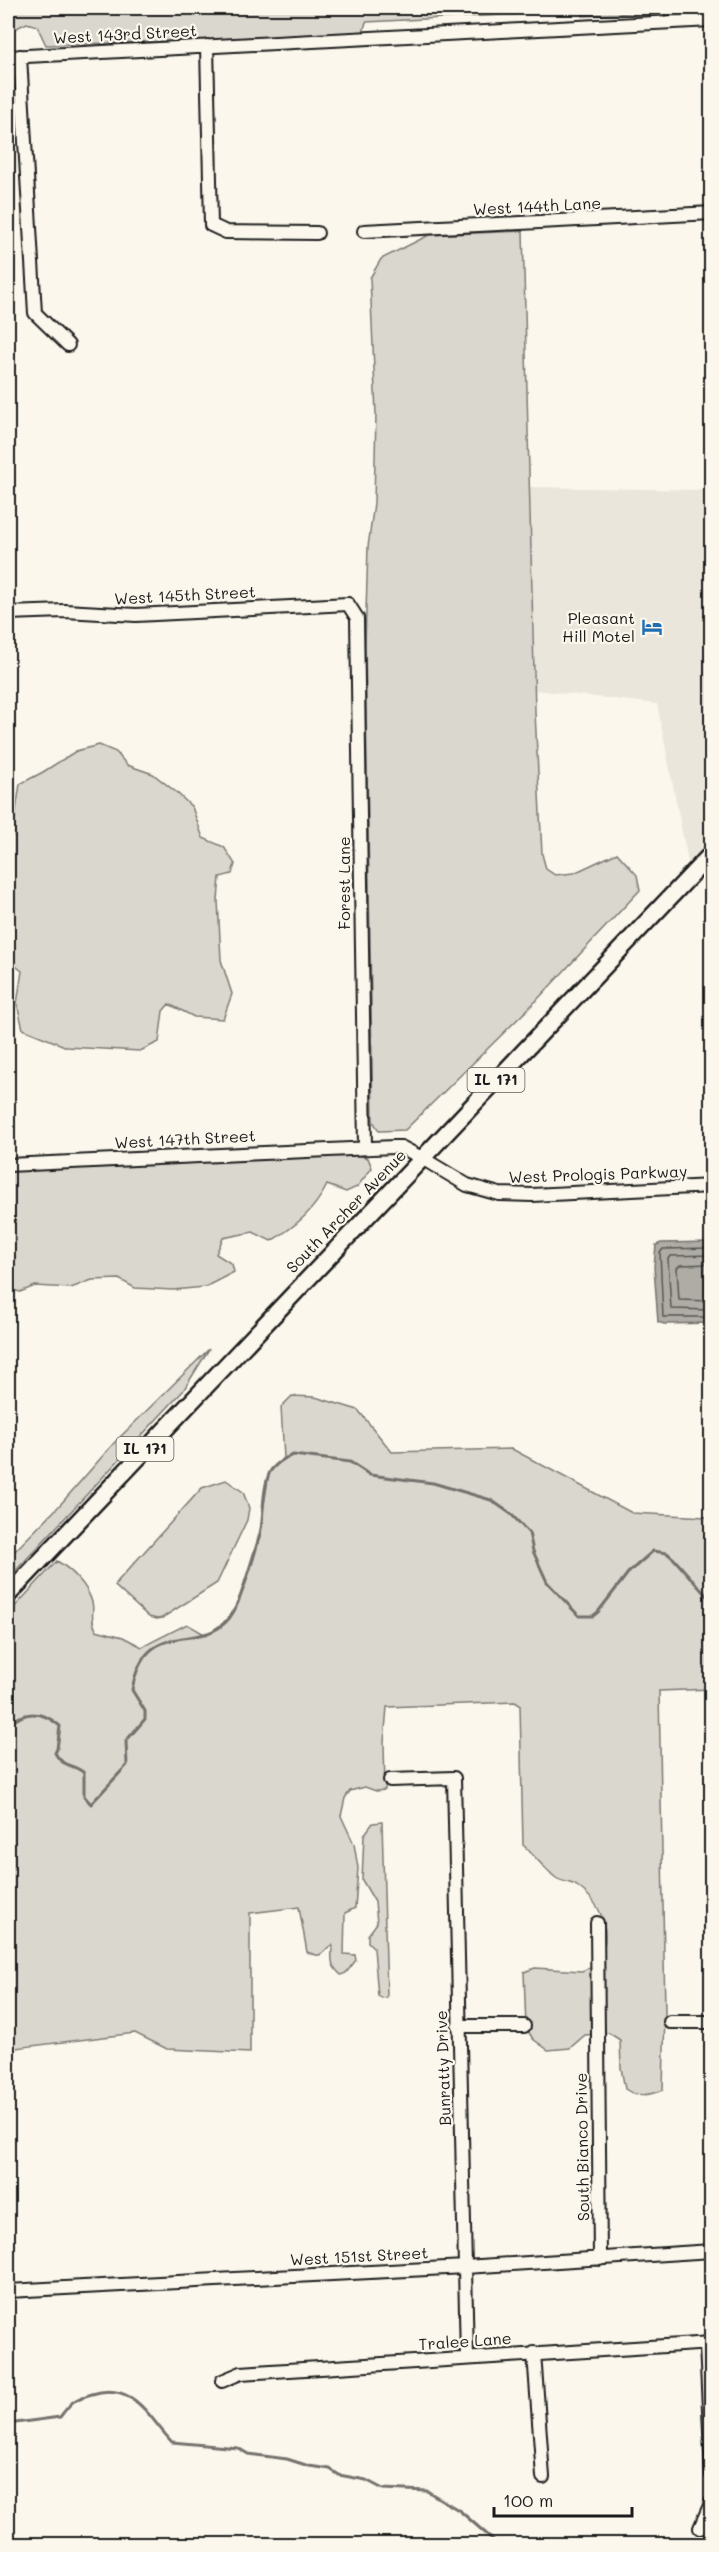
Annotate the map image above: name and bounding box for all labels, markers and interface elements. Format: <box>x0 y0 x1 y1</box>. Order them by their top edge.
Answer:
street label: West 143rd Street <box>52 19 197 48</box>
street label: West 144th Lane <box>472 192 602 219</box>
street label: West 145th Street <box>114 580 256 609</box>
place label: Pleasant Hill Motel <box>562 607 635 646</box>
hotel icon: Pleasant Hill Motel <box>640 615 664 639</box>
street label: Forest Lane <box>333 836 354 930</box>
road number: IL 171 <box>468 1068 524 1092</box>
street label: West 147th Street <box>114 1124 256 1153</box>
street label: South Archer Avenue <box>281 1144 410 1277</box>
street label: West Prologis Parkway <box>508 1160 688 1187</box>
road number: IL 171 <box>116 1437 174 1461</box>
street label: Bunratty Drive <box>430 2010 455 2126</box>
street label: South Bianco Drive <box>570 2073 593 2221</box>
street label: West 151st Street <box>289 2241 429 2270</box>
street label: Tralee Lane <box>418 2327 512 2354</box>
scale bar <box>494 2480 632 2518</box>
text: 100 m <box>503 2488 553 2512</box>

